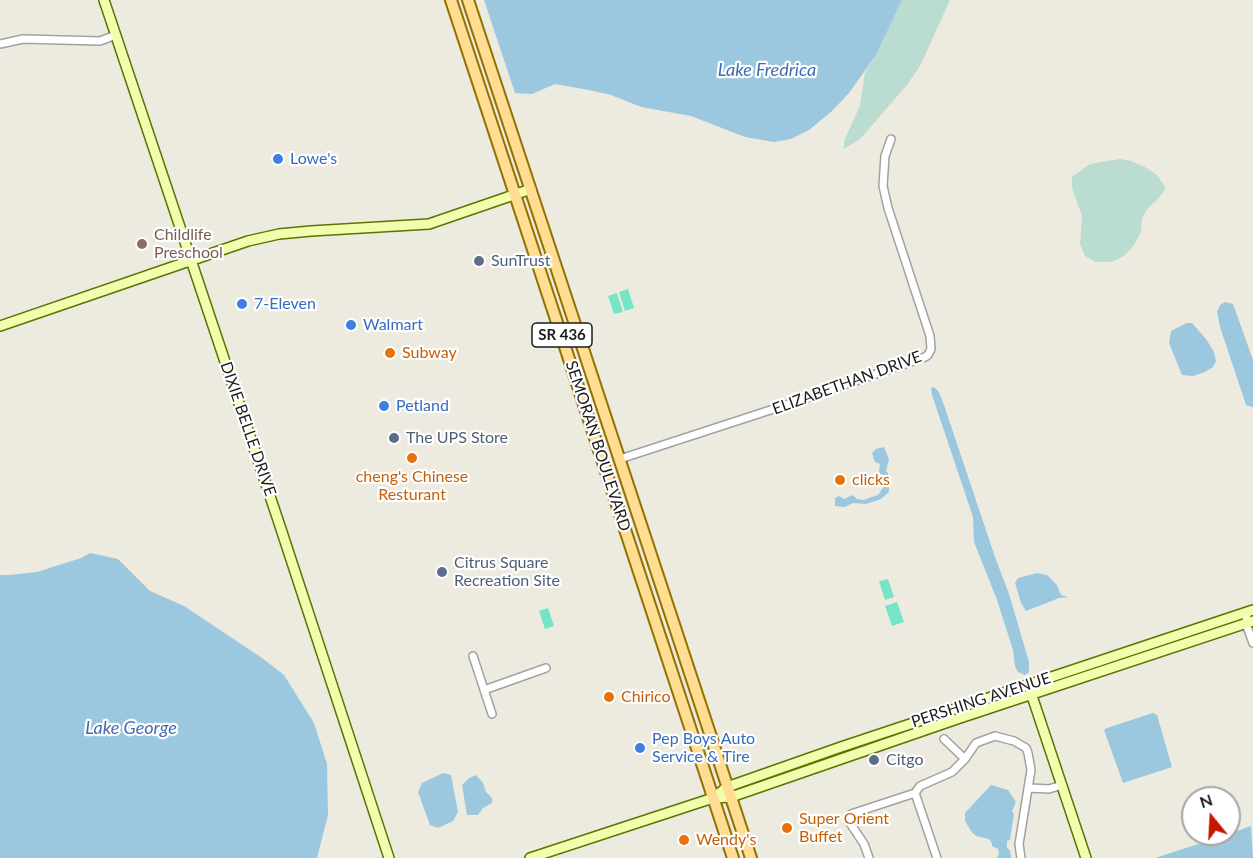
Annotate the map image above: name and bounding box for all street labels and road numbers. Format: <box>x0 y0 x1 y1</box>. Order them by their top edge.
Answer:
road number: SR 436 <box>532 323 592 347</box>
street label: ELIZABETHAN DRIVE <box>770 347 924 419</box>
street label: SEMORAN BOULEVARD <box>561 358 635 534</box>
street label: DIXIE BELLE DRIVE <box>216 359 280 499</box>
street label: PERSHING AVENUE <box>909 668 1053 732</box>

